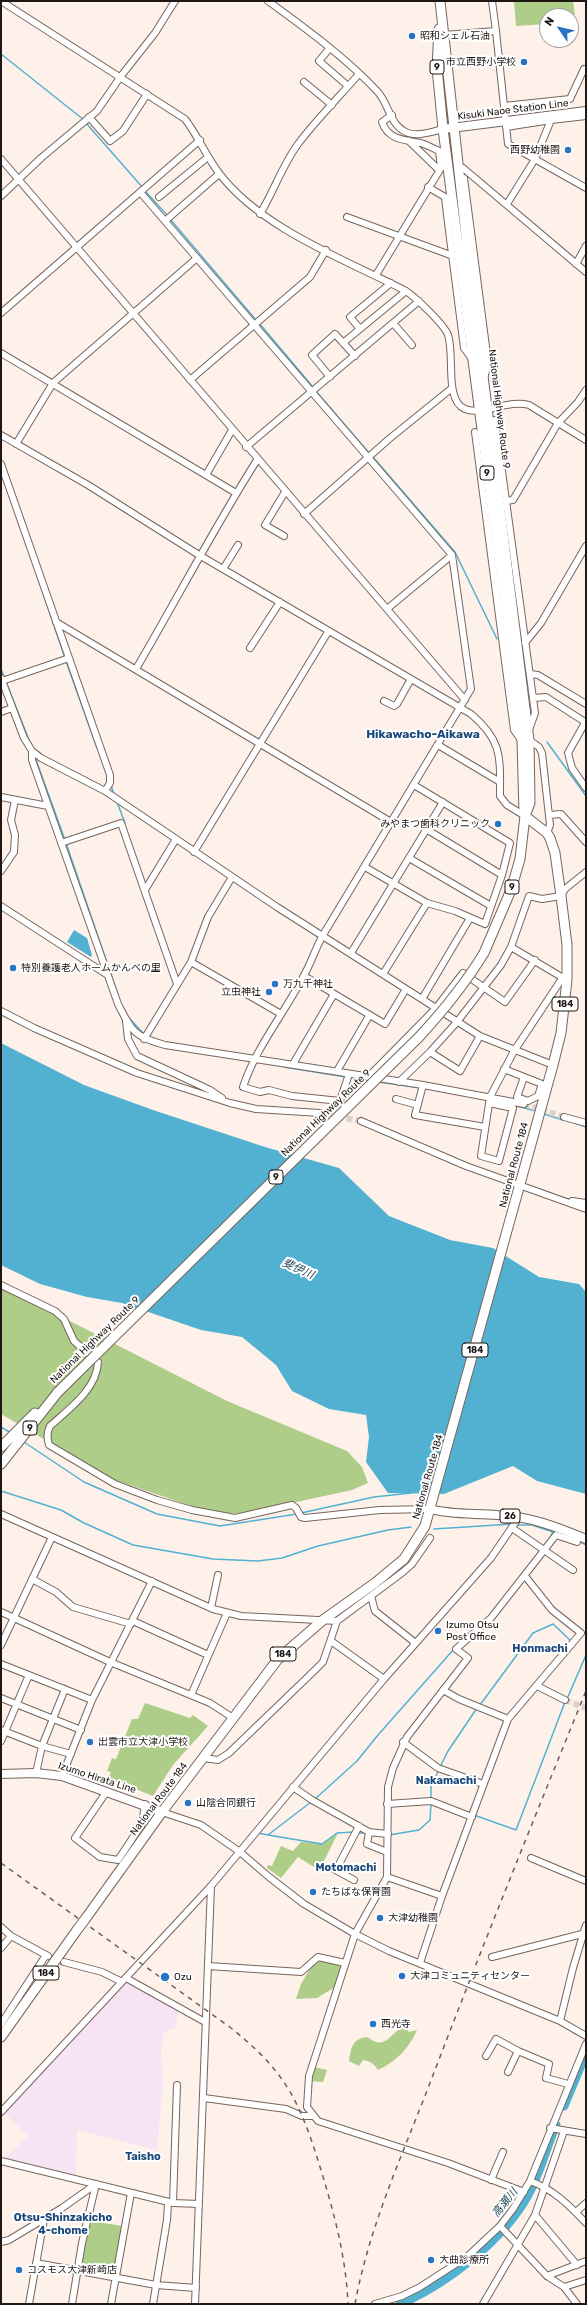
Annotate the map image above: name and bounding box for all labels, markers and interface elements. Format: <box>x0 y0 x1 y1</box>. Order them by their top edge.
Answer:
north arrow <box>539 8 579 48</box>
text: N <box>542 15 557 28</box>
place label: 昭和シェル石油 <box>420 30 490 42</box>
marker: 昭和シェル石油 <box>407 31 417 41</box>
place label: 市立西野小学校 <box>446 56 516 68</box>
marker: 市立西野小学校 <box>519 57 529 67</box>
road number: 9 <box>430 60 444 74</box>
street label: Kisuki Naoe Station Line <box>457 97 569 123</box>
place label: 西野幼稚園 <box>510 144 560 156</box>
marker: 西野幼稚園 <box>563 145 573 155</box>
street label: National Highway Route 9 <box>486 349 512 469</box>
road number: 9 <box>480 466 494 480</box>
district label: Hikawacho-Aikawa <box>366 728 480 742</box>
place label: みやまつ歯科クリニック <box>380 818 490 830</box>
marker: みやまつ歯科クリニック <box>493 819 503 829</box>
road number: 9 <box>505 880 519 894</box>
place label: 特別養護老人ホームかんべの里 <box>21 962 161 974</box>
marker: 特別養護老人ホームかんべの里 <box>8 963 18 973</box>
place label: 万九千神社 <box>283 978 333 990</box>
marker: 万九千神社 <box>270 979 280 989</box>
place label: 立虫神社 <box>221 986 261 998</box>
marker: 立虫神社 <box>264 987 274 997</box>
road number: 184 <box>552 997 578 1011</box>
street label: National Highway Route 9 <box>279 1067 373 1159</box>
street label: National Route 184 <box>497 1121 531 1209</box>
road number: 9 <box>269 1170 283 1184</box>
water label: 斐伊川 <box>280 1256 316 1282</box>
street label: National Highway Route 9 <box>48 1294 142 1386</box>
road number: 184 <box>462 1343 488 1357</box>
road number: 9 <box>23 1421 37 1435</box>
street label: National Route 184 <box>410 1433 446 1521</box>
road number: 26 <box>500 1509 520 1523</box>
place label: Izumo Otsu Post Office <box>446 1619 499 1642</box>
marker: Izumo Otsu Post Office <box>433 1626 443 1636</box>
district label: Honmachi <box>512 1642 568 1656</box>
road number: 184 <box>270 1647 296 1661</box>
place label: 出雲市立大津小学校 <box>98 1736 188 1748</box>
marker: 出雲市立大津小学校 <box>85 1737 95 1747</box>
street label: Izumo Hirata Line <box>57 1760 137 1796</box>
street label: National Route 184 <box>128 1760 190 1838</box>
district label: Nakamachi <box>416 1774 476 1788</box>
place label: 山陰合同銀行 <box>196 1797 256 1809</box>
marker: 山陰合同銀行 <box>183 1798 193 1808</box>
district label: Motomachi <box>315 1861 377 1875</box>
place label: たちばな保育園 <box>321 1886 391 1898</box>
marker: たちばな保育園 <box>308 1887 318 1897</box>
place label: 大津幼稚園 <box>388 1912 438 1924</box>
marker: 大津幼稚園 <box>375 1913 385 1923</box>
road number: 184 <box>33 1966 59 1980</box>
place label: 大津コミュニティセンター <box>410 1970 530 1982</box>
marker: Ozu <box>159 1971 171 1983</box>
place label: Ozu <box>174 1971 192 1983</box>
marker: 大津コミュニティセンター <box>397 1971 407 1981</box>
place label: 西光寺 <box>381 2018 411 2030</box>
marker: 西光寺 <box>368 2019 378 2029</box>
district label: Taisho <box>125 2150 161 2164</box>
water label: 高瀬川 <box>489 2186 521 2220</box>
district label: Otsu-Shinzakicho 4-chome <box>14 2211 112 2237</box>
place label: 大曲診療所 <box>439 2254 489 2266</box>
marker: 大曲診療所 <box>426 2255 436 2265</box>
place label: コスモス大津新崎店 <box>27 2264 117 2276</box>
marker: コスモス大津新崎店 <box>14 2265 24 2275</box>

